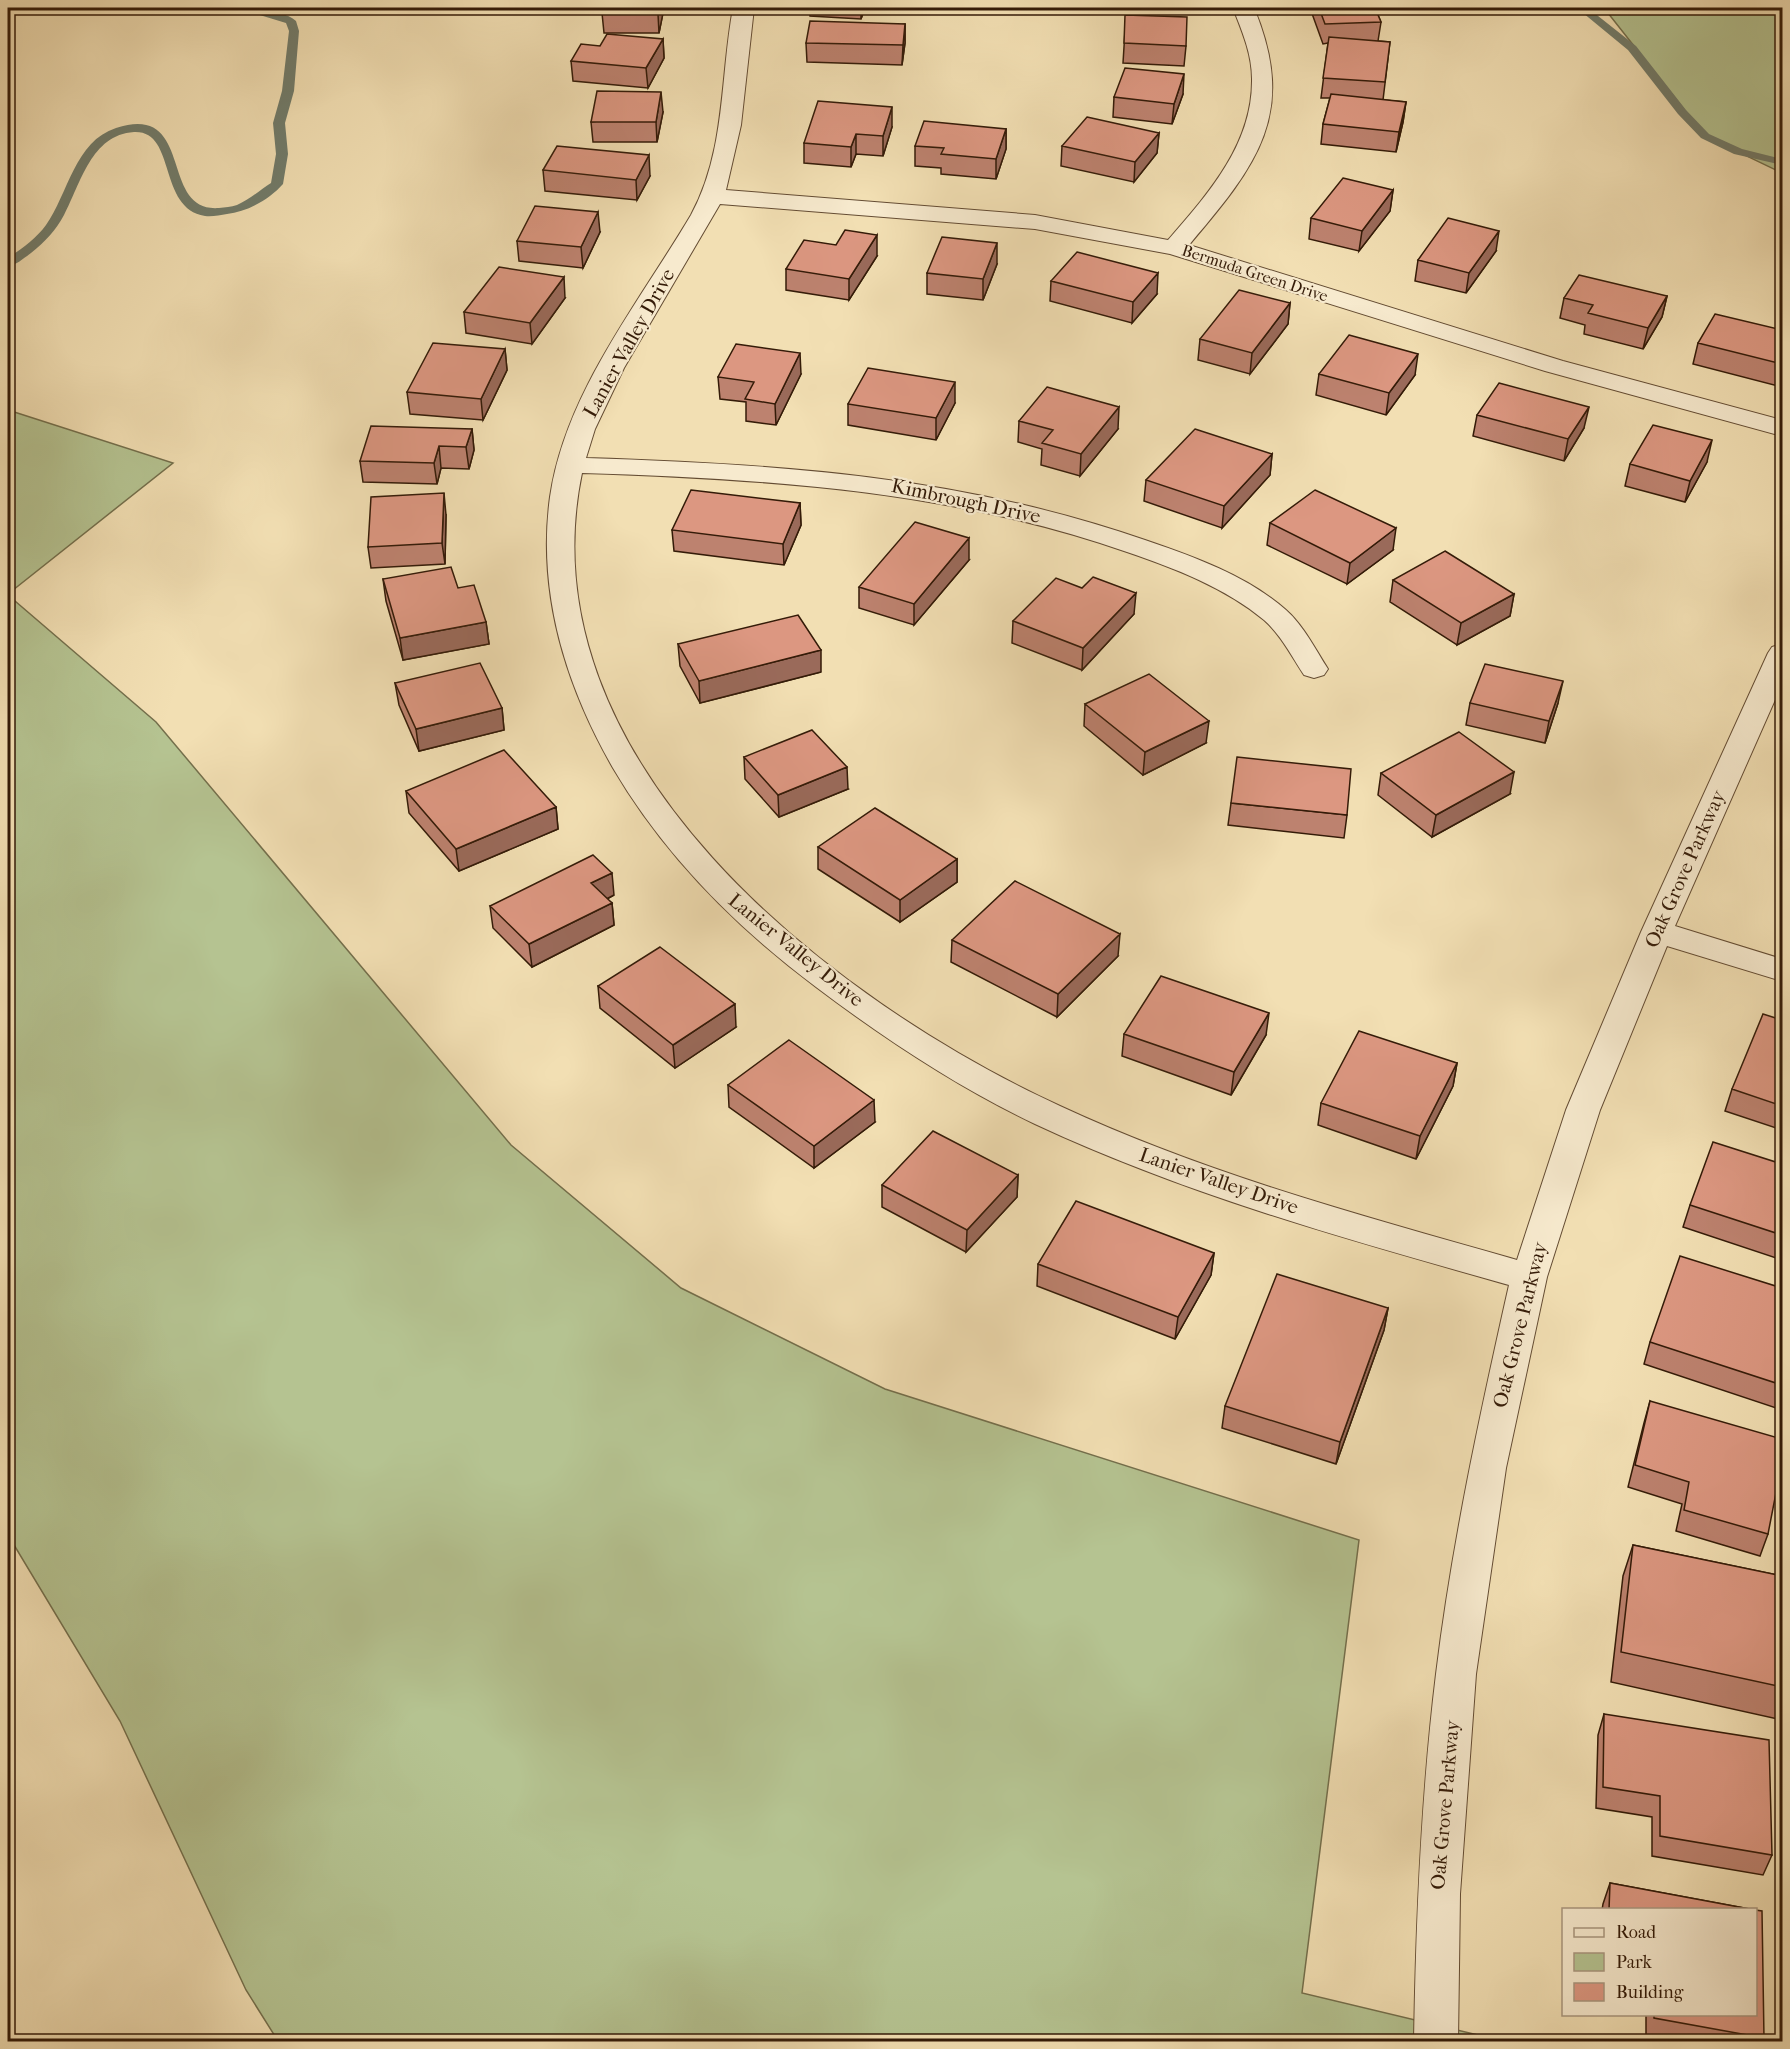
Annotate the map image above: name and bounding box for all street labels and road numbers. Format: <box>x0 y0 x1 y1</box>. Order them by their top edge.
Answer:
street label: Bermuda Green Drive <box>1180 240 1331 306</box>
street label: Lanier Valley Drive <box>579 264 680 421</box>
street label: Kimbrough Drive <box>889 474 1043 528</box>
street label: Oak Grove Parkway <box>1640 786 1731 951</box>
street label: Lanier Valley Drive <box>724 889 868 1011</box>
street label: Lanier Valley Drive <box>1136 1143 1302 1219</box>
street label: Oak Grove Parkway <box>1488 1239 1552 1410</box>
street label: Oak Grove Parkway <box>1426 1718 1464 1891</box>

